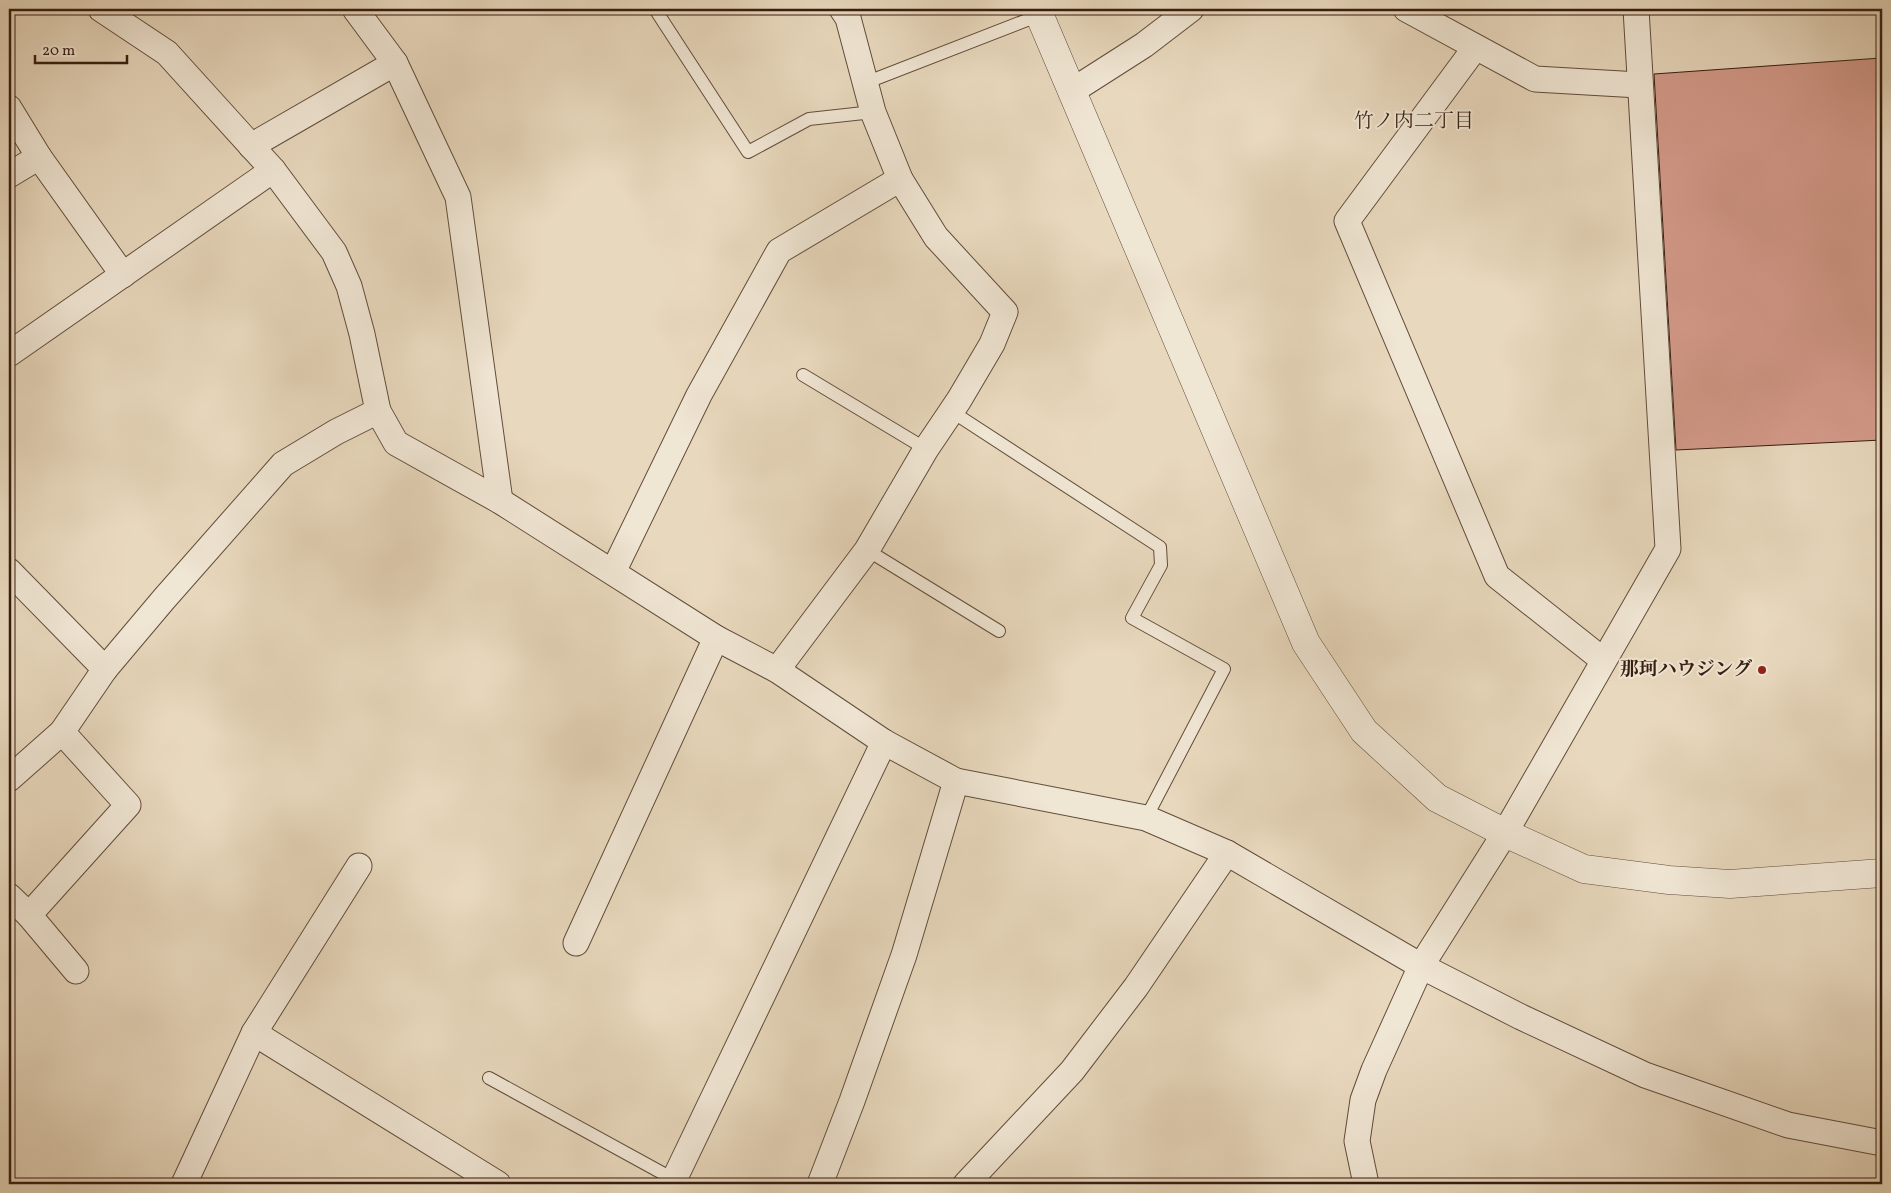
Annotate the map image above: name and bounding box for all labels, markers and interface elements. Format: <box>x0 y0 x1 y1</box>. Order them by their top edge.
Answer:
scale bar <box>35 32 128 64</box>
text: 20 m <box>42 41 75 62</box>
district label: 竹ノ内二丁目 <box>1354 108 1474 136</box>
place label: 那珂ハウジング <box>1620 657 1753 683</box>
marker: 那珂ハウジング <box>1756 664 1768 676</box>

